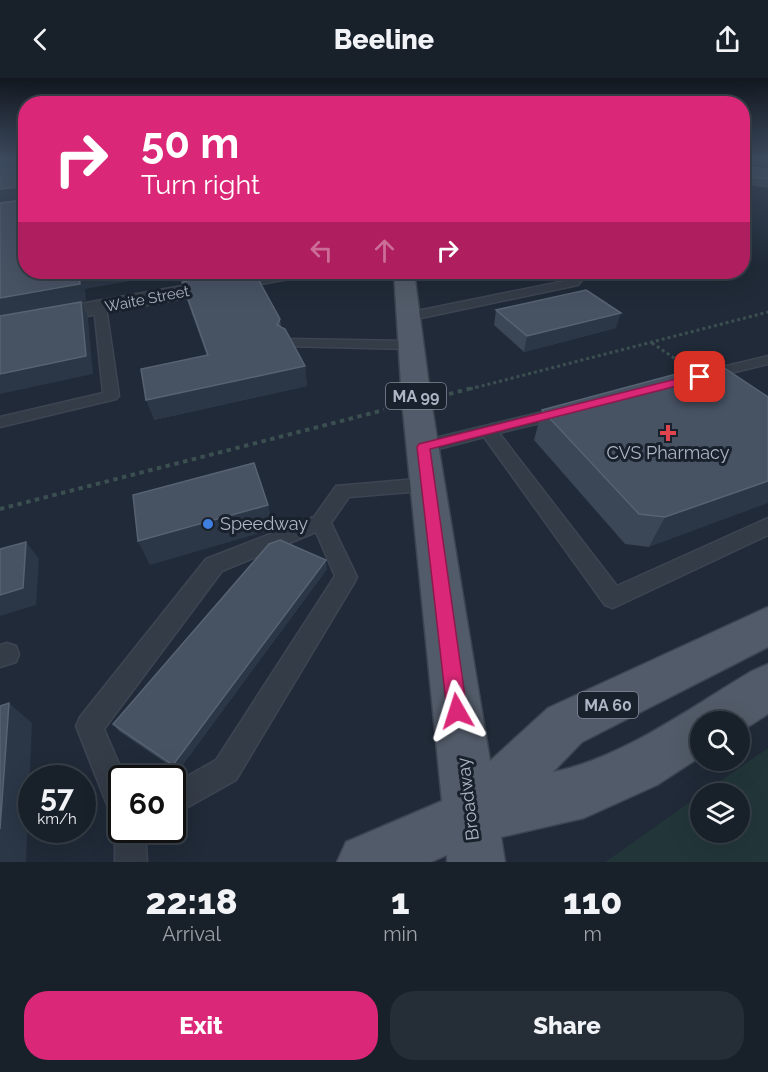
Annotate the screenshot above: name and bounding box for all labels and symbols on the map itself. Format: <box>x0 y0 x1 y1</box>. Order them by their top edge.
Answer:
street label: Waite Street <box>103 282 191 316</box>
pin <box>674 351 725 402</box>
road number: MA 99 <box>386 383 446 409</box>
marker: CVS Pharmacy <box>661 426 675 440</box>
place label: CVS Pharmacy <box>606 442 730 463</box>
place label: Speedway <box>220 513 308 534</box>
marker: Speedway <box>201 517 215 531</box>
position arrow <box>425 679 489 743</box>
road number: MA 60 <box>578 692 638 718</box>
street label: Broadway <box>452 756 483 842</box>
speed limit sign: 60 <box>108 765 186 843</box>

